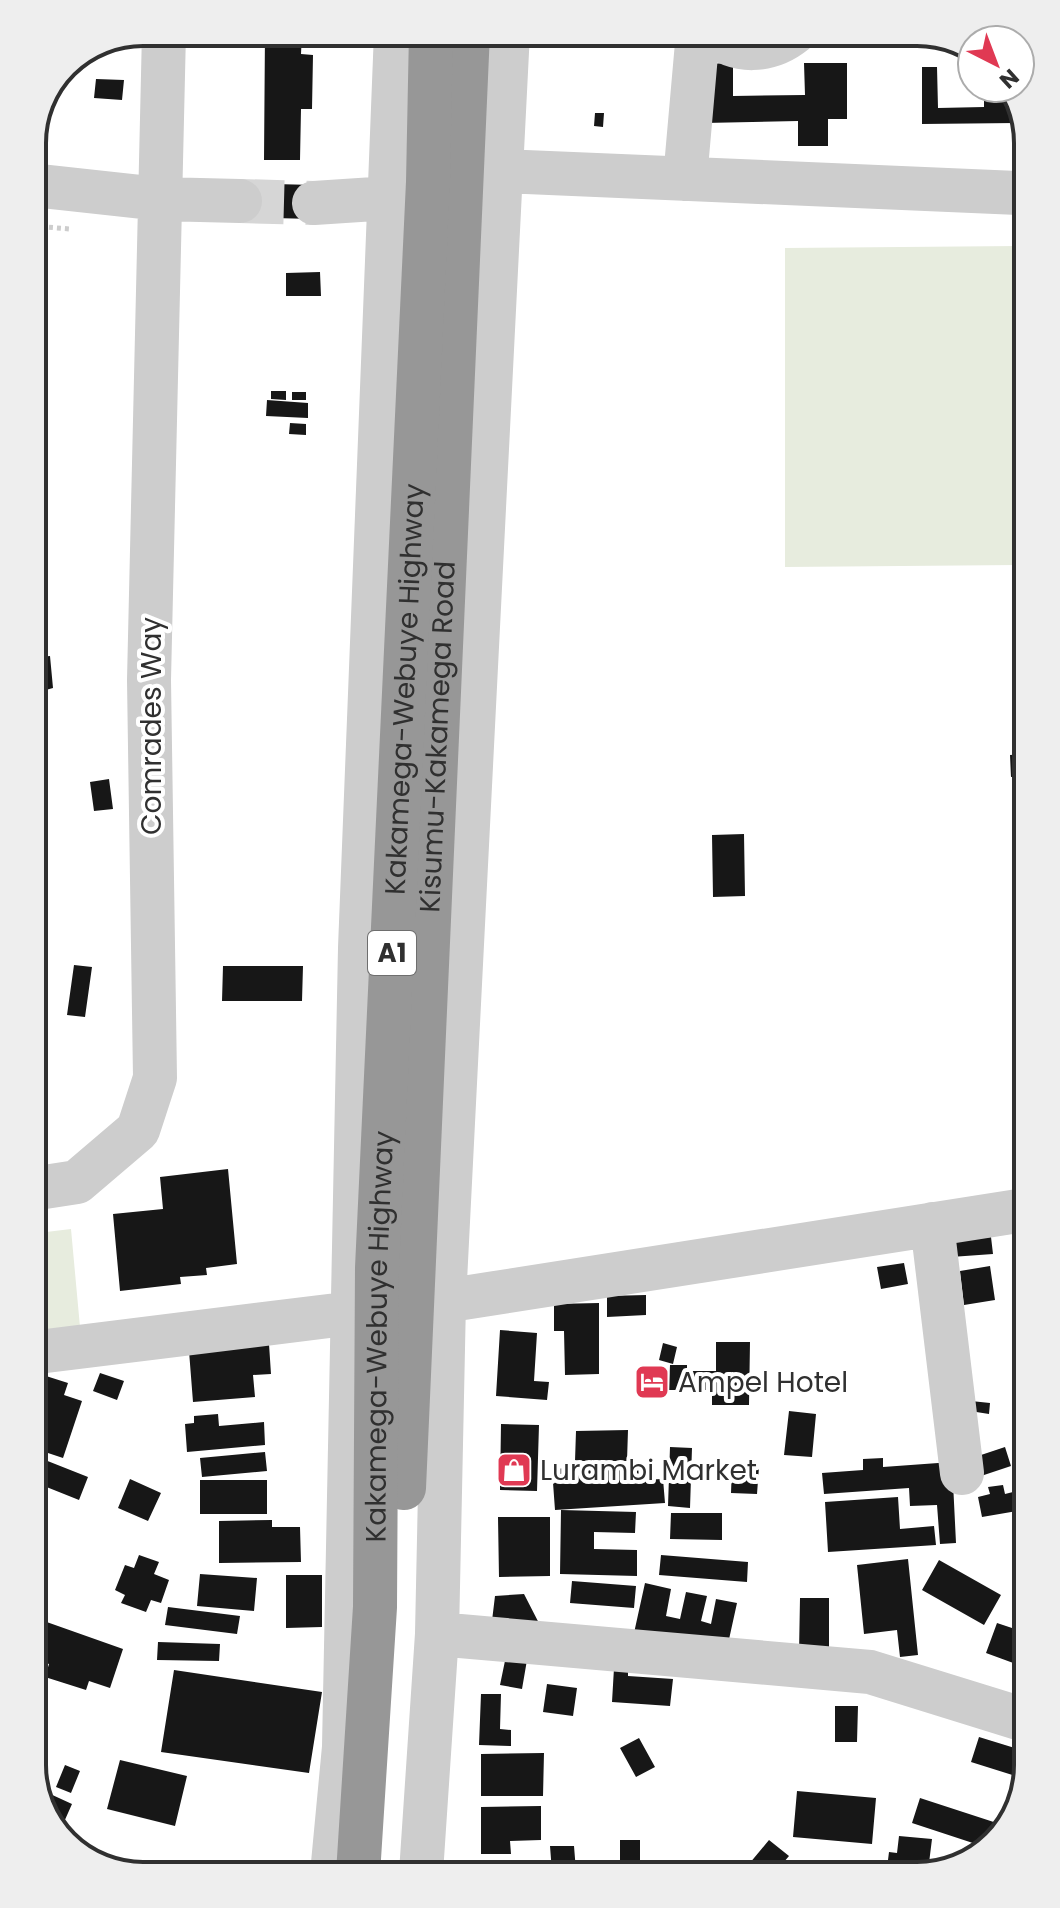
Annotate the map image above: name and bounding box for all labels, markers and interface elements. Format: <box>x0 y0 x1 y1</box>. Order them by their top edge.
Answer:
north arrow <box>956 24 1036 104</box>
text: N <box>993 61 1026 96</box>
street label: Kakamega-Webuye Highway <box>375 482 433 896</box>
street label: Kisumu-Kakamega Road <box>410 560 464 913</box>
street label: Comrades Way <box>132 617 171 835</box>
road number: A1 <box>368 931 416 975</box>
street label: Kakamega-Webuye Highway <box>356 1130 403 1542</box>
hotel icon: Ampel Hotel <box>633 1363 671 1401</box>
place label: Ampel Hotel <box>678 1363 848 1402</box>
shop icon: Lurambi Market <box>495 1451 533 1489</box>
place label: Lurambi Market <box>540 1451 757 1490</box>

